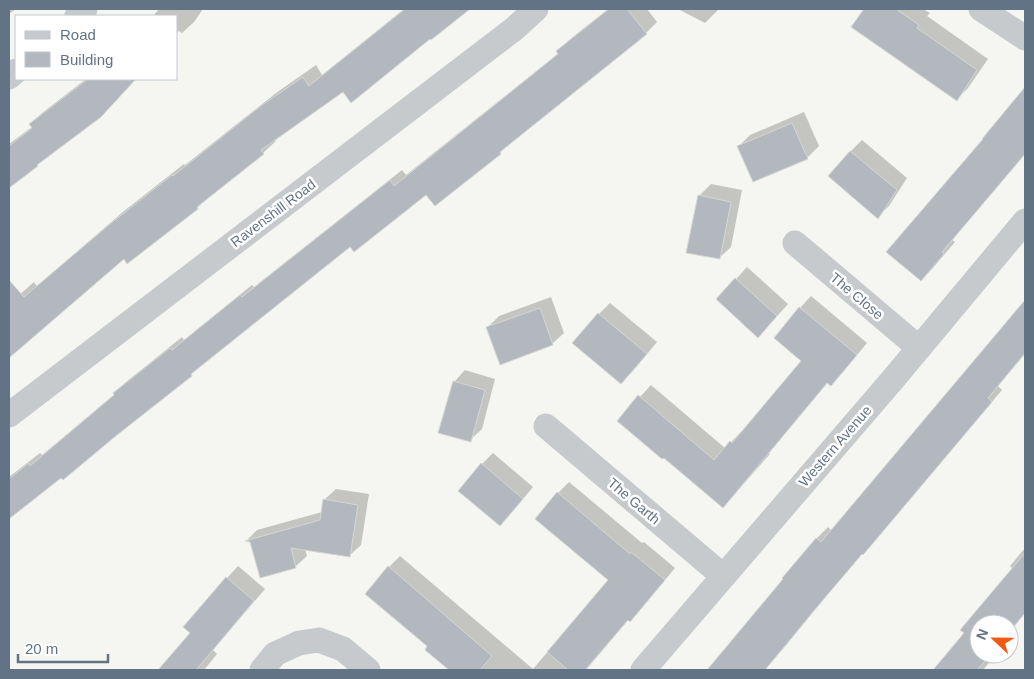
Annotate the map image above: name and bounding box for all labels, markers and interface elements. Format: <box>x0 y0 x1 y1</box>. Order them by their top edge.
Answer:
legend <box>15 15 178 80</box>
text: Road <box>60 26 96 43</box>
text: Building <box>60 51 113 68</box>
street label: Ravenshill Road <box>227 176 319 250</box>
street label: The Close <box>827 269 887 323</box>
street label: Western Avenue <box>795 402 875 490</box>
street label: The Garth <box>605 475 663 527</box>
north arrow <box>969 614 1019 664</box>
text: N <box>973 626 991 642</box>
scale bar <box>18 632 108 664</box>
text: 20 m <box>25 640 58 657</box>

